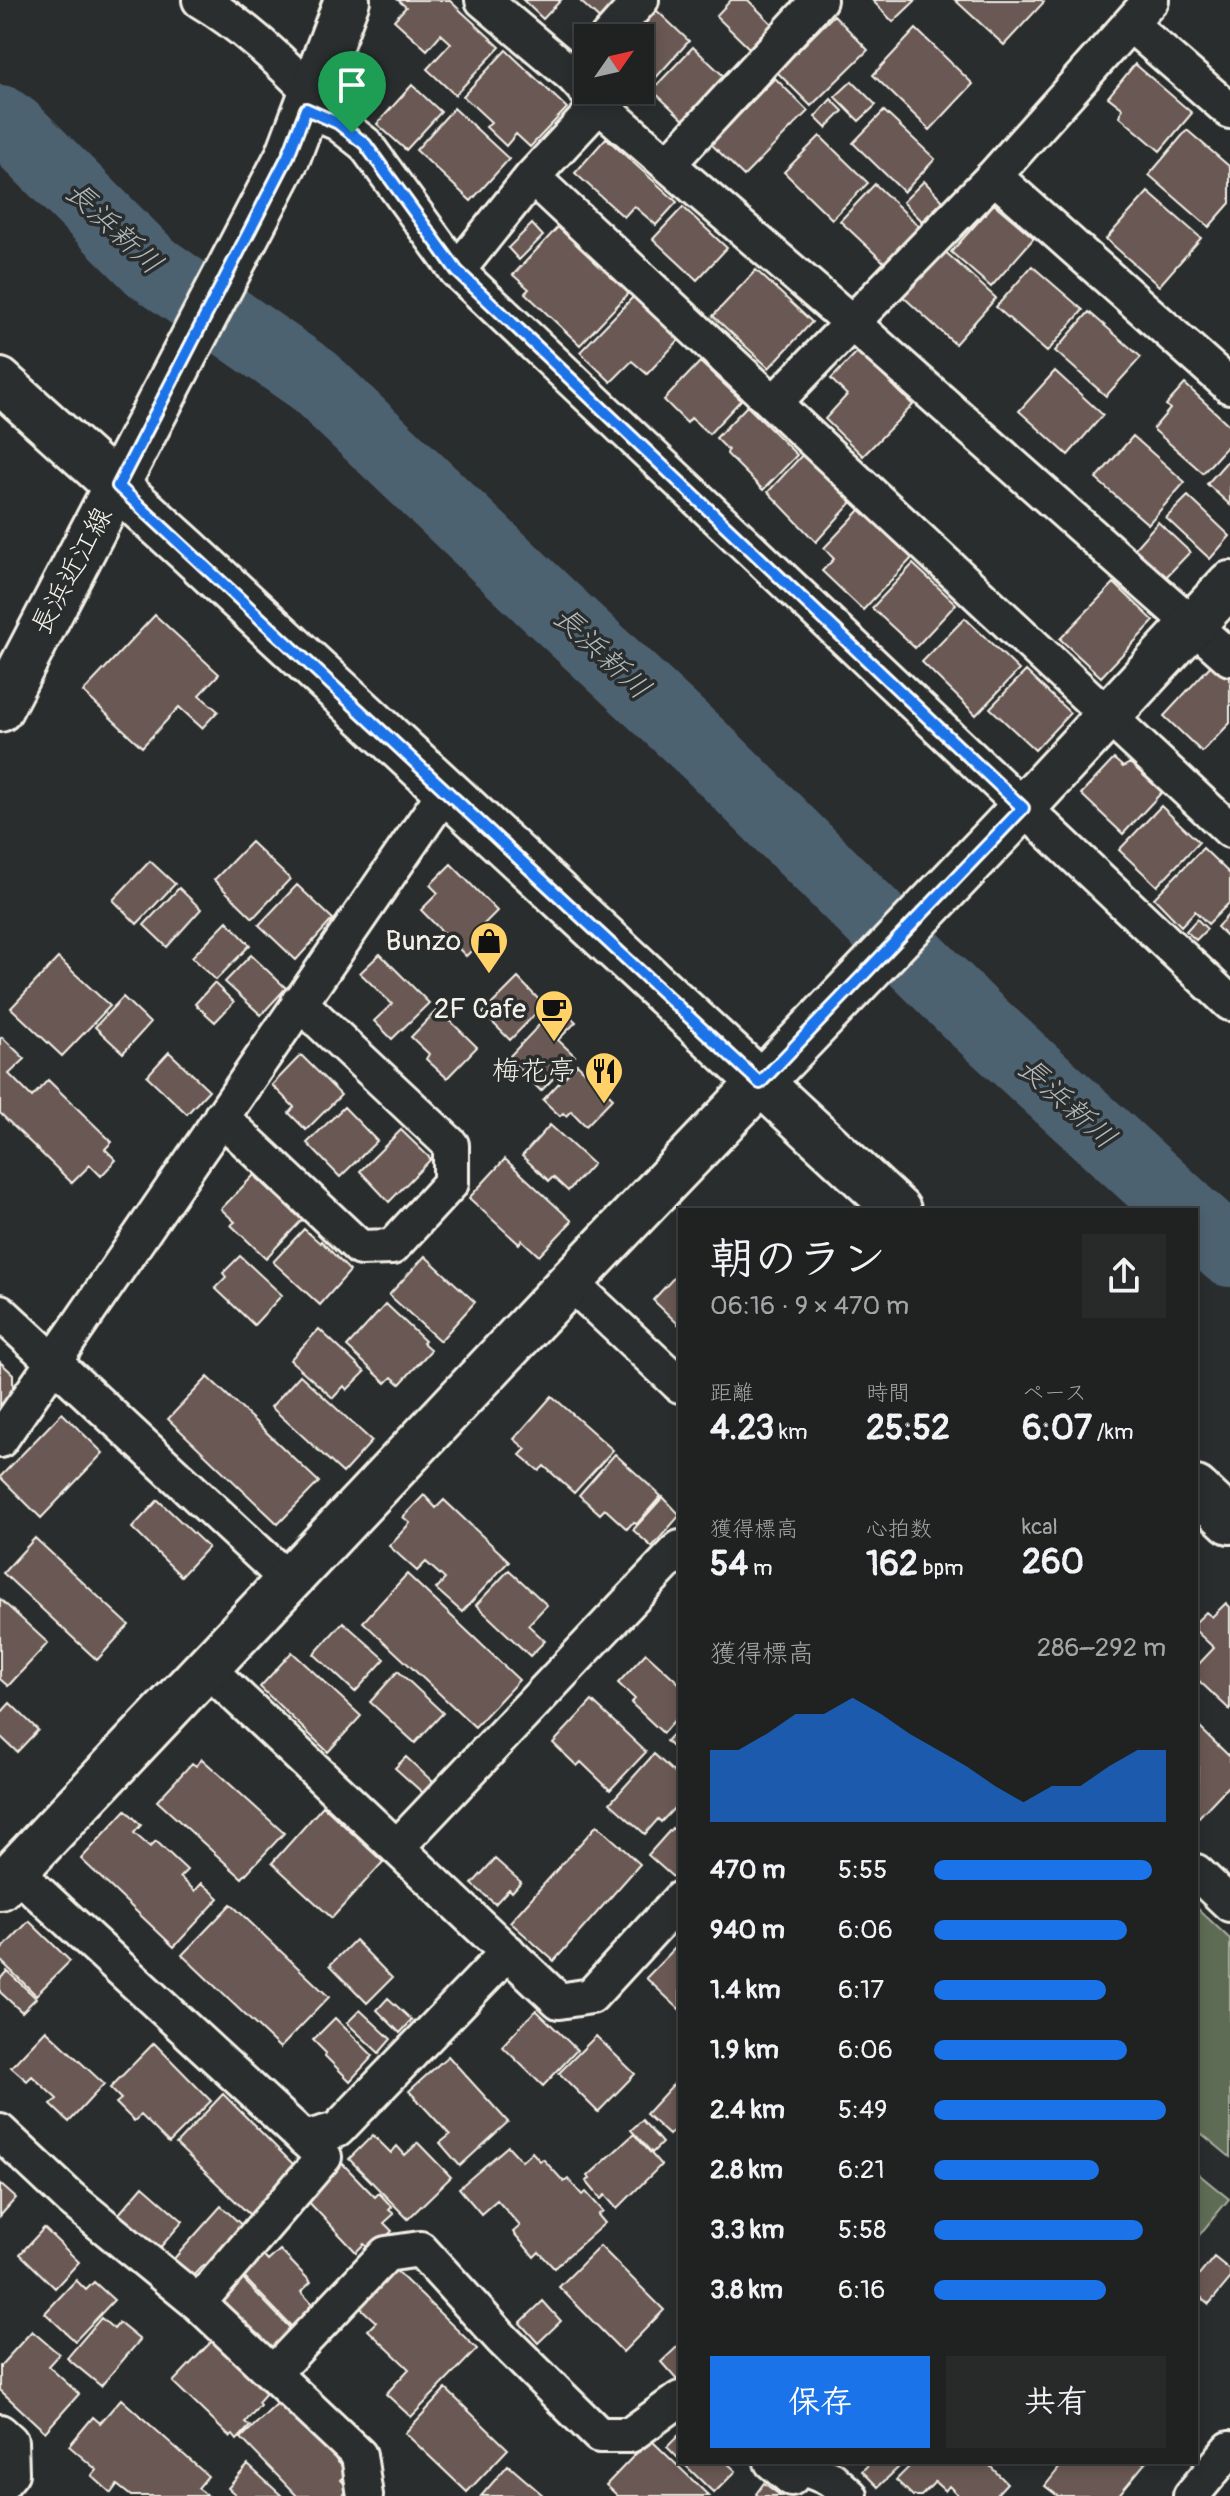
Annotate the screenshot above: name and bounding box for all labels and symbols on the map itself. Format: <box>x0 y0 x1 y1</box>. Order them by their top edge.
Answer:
north arrow <box>574 24 654 104</box>
pin <box>318 51 386 133</box>
water label: 長浜新川 <box>58 174 170 282</box>
street label: 長浜近江線 <box>24 501 120 641</box>
water label: 長浜新川 <box>546 599 658 707</box>
shop icon: Bunzo <box>468 920 510 975</box>
place label: Bunzo <box>386 924 461 959</box>
cafe icon: 2F Cafe <box>533 988 575 1043</box>
place label: 2F Cafe <box>434 992 526 1027</box>
water label: 長浜新川 <box>1010 1049 1124 1157</box>
restaurant icon: 梅花亭 <box>583 1050 625 1105</box>
place label: 梅花亭 <box>492 1054 576 1089</box>

